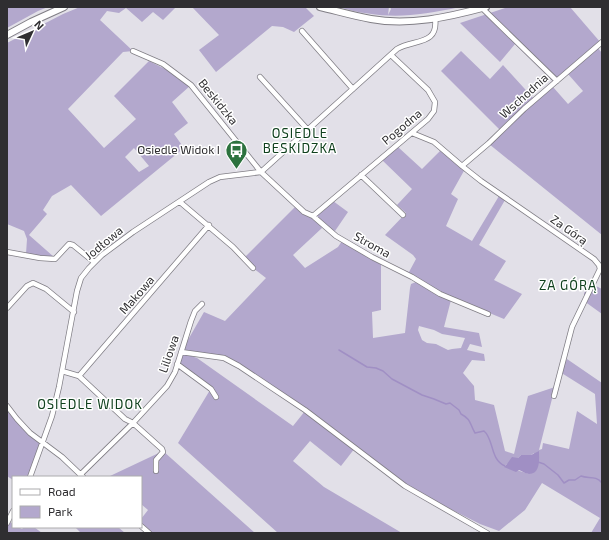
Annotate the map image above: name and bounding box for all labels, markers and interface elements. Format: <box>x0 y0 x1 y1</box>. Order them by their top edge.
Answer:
north arrow <box>12 12 52 52</box>
text: N <box>32 17 47 32</box>
street label: Wschodnia <box>496 70 550 121</box>
street label: Beskidzka <box>196 76 241 127</box>
street label: Pogodna <box>379 106 424 147</box>
district label: OSIEDLE BESKIDZKA <box>263 125 337 156</box>
bus stop icon: Osiedle Widok I <box>223 137 249 170</box>
place label: Osiedle Widok I <box>137 142 220 156</box>
street label: Za Górą <box>548 211 591 247</box>
street label: Jodłowa <box>82 223 125 262</box>
street label: Stroma <box>352 228 393 260</box>
street label: Makowa <box>116 272 157 316</box>
district label: ZA GÓRĄ <box>539 276 597 293</box>
street label: Liliowa <box>155 333 181 374</box>
district label: OSIEDLE WIDOK <box>37 396 143 412</box>
legend <box>12 476 142 528</box>
text: Road <box>48 484 76 498</box>
text: Park <box>48 504 73 518</box>

